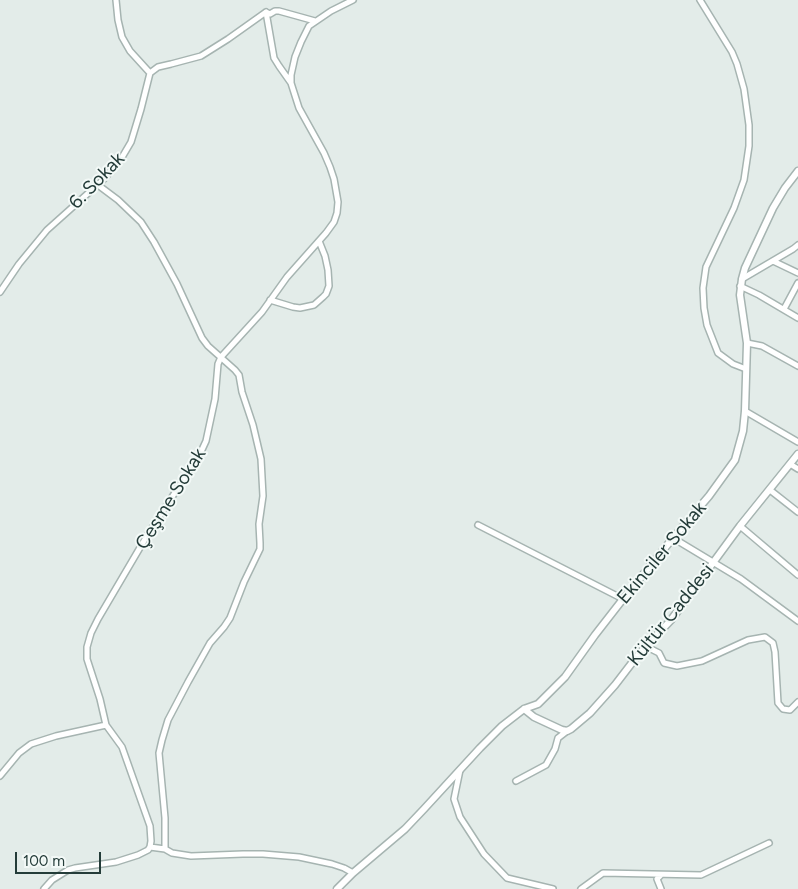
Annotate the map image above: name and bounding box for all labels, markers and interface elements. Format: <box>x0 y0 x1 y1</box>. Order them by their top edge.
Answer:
street label: 6. Sokak <box>64 148 130 214</box>
street label: Çeşme Sokak <box>131 444 211 554</box>
street label: Ekinciler Sokak <box>613 497 711 609</box>
street label: Kültür Caddesi <box>623 559 719 671</box>
scale bar <box>18 842 104 874</box>
text: 100 m <box>23 852 65 870</box>

